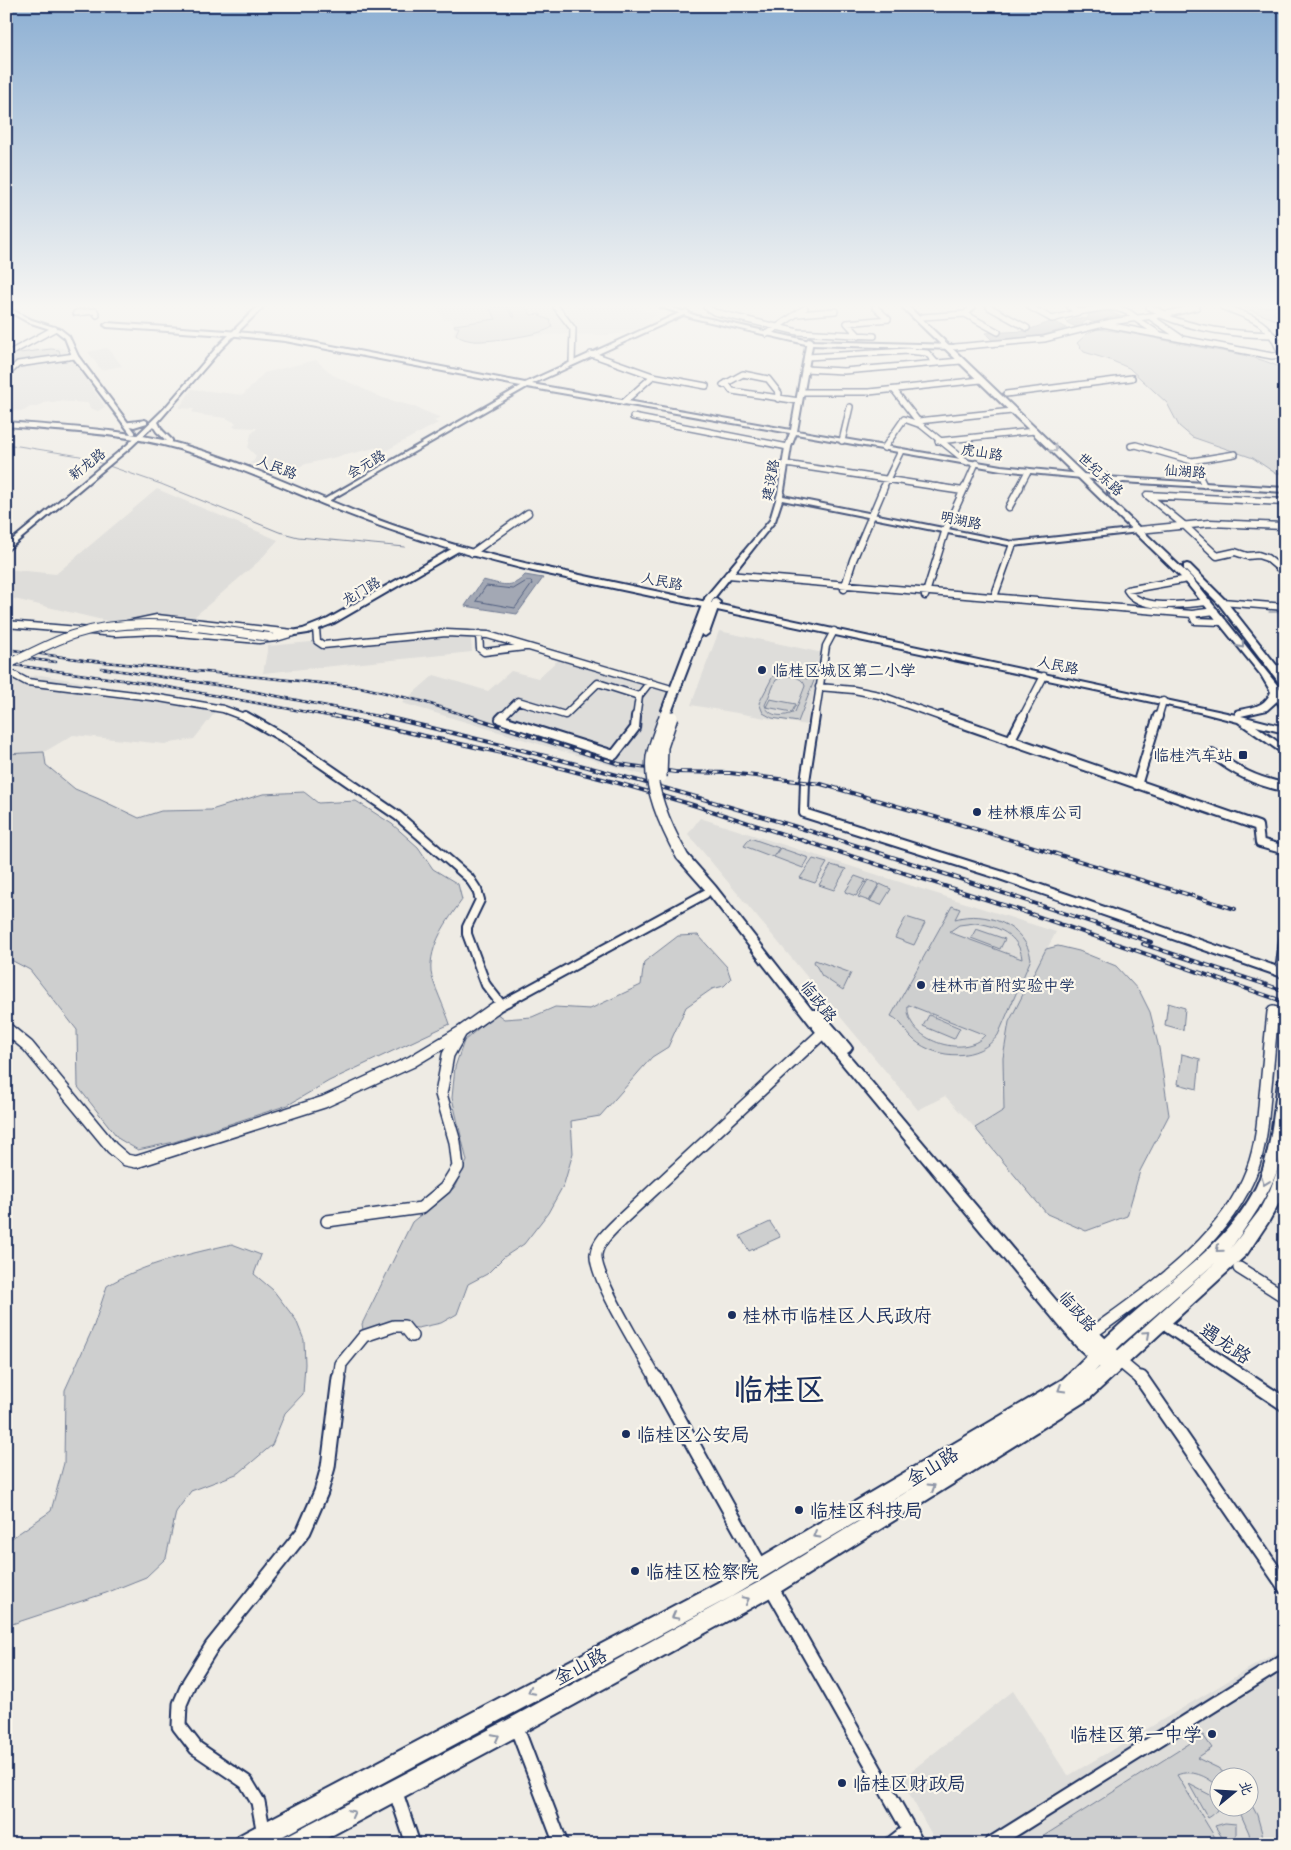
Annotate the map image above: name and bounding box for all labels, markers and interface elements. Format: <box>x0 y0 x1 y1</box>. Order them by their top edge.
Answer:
street label: 虎山路 <box>959 440 1004 467</box>
one-way arrow <box>1048 443 1057 452</box>
street label: 新龙路 <box>65 444 111 486</box>
street label: 会元路 <box>343 446 390 485</box>
street label: 世纪东路 <box>1072 448 1128 502</box>
street label: 人民路 <box>253 451 300 486</box>
street label: 建设路 <box>757 458 786 503</box>
street label: 仙湖路 <box>1163 461 1207 484</box>
street label: 明湖路 <box>938 507 983 536</box>
street label: 人民路 <box>639 568 684 597</box>
street label: 龙门路 <box>338 573 385 612</box>
one-way arrow <box>1236 639 1244 648</box>
street label: 人民路 <box>1035 652 1080 681</box>
place label: 临桂区城区第二小学 <box>772 660 916 684</box>
marker: 临桂区城区第二小学 <box>756 664 768 676</box>
place label: 临桂汽车站 <box>1153 745 1233 769</box>
marker: 临桂汽车站 <box>1237 749 1249 761</box>
place label: 桂林粮库公司 <box>987 802 1083 826</box>
marker: 桂林粮库公司 <box>971 806 983 818</box>
place label: 桂林市首附实验中学 <box>931 975 1075 999</box>
street label: 临政路 <box>793 976 842 1029</box>
marker: 桂林市首附实验中学 <box>915 979 927 991</box>
one-way arrow <box>1261 1177 1271 1186</box>
one-way arrow <box>1215 1244 1224 1253</box>
street label: 临政路 <box>1052 1286 1101 1338</box>
place label: 桂林市临桂区人民政府 <box>742 1304 932 1331</box>
marker: 桂林市临桂区人民政府 <box>726 1309 738 1321</box>
street label: 遇龙路 <box>1193 1318 1256 1372</box>
one-way arrow <box>1141 1331 1150 1340</box>
district label: 临桂区 <box>733 1370 826 1415</box>
one-way arrow <box>1057 1383 1066 1393</box>
place label: 临桂区公安局 <box>636 1423 750 1450</box>
marker: 临桂区公安局 <box>620 1428 632 1440</box>
street label: 金山路 <box>902 1442 965 1494</box>
one-way arrow <box>926 1484 935 1493</box>
place label: 临桂区科技局 <box>809 1499 923 1526</box>
marker: 临桂区科技局 <box>793 1504 805 1516</box>
one-way arrow <box>812 1529 821 1539</box>
place label: 临桂区检察院 <box>645 1560 759 1587</box>
marker: 临桂区检察院 <box>629 1565 641 1577</box>
one-way arrow <box>741 1596 750 1606</box>
one-way arrow <box>671 1610 680 1620</box>
street label: 金山路 <box>550 1643 613 1694</box>
one-way arrow <box>527 1685 536 1695</box>
place label: 临桂区第一中学 <box>1069 1723 1202 1750</box>
marker: 临桂区第一中学 <box>1206 1728 1218 1740</box>
one-way arrow <box>491 1733 500 1743</box>
north arrow <box>1208 1768 1258 1818</box>
place label: 临桂区财政局 <box>852 1772 966 1799</box>
marker: 临桂区财政局 <box>836 1777 848 1789</box>
text: 北 <box>1233 1779 1257 1798</box>
one-way arrow <box>347 1809 356 1819</box>

